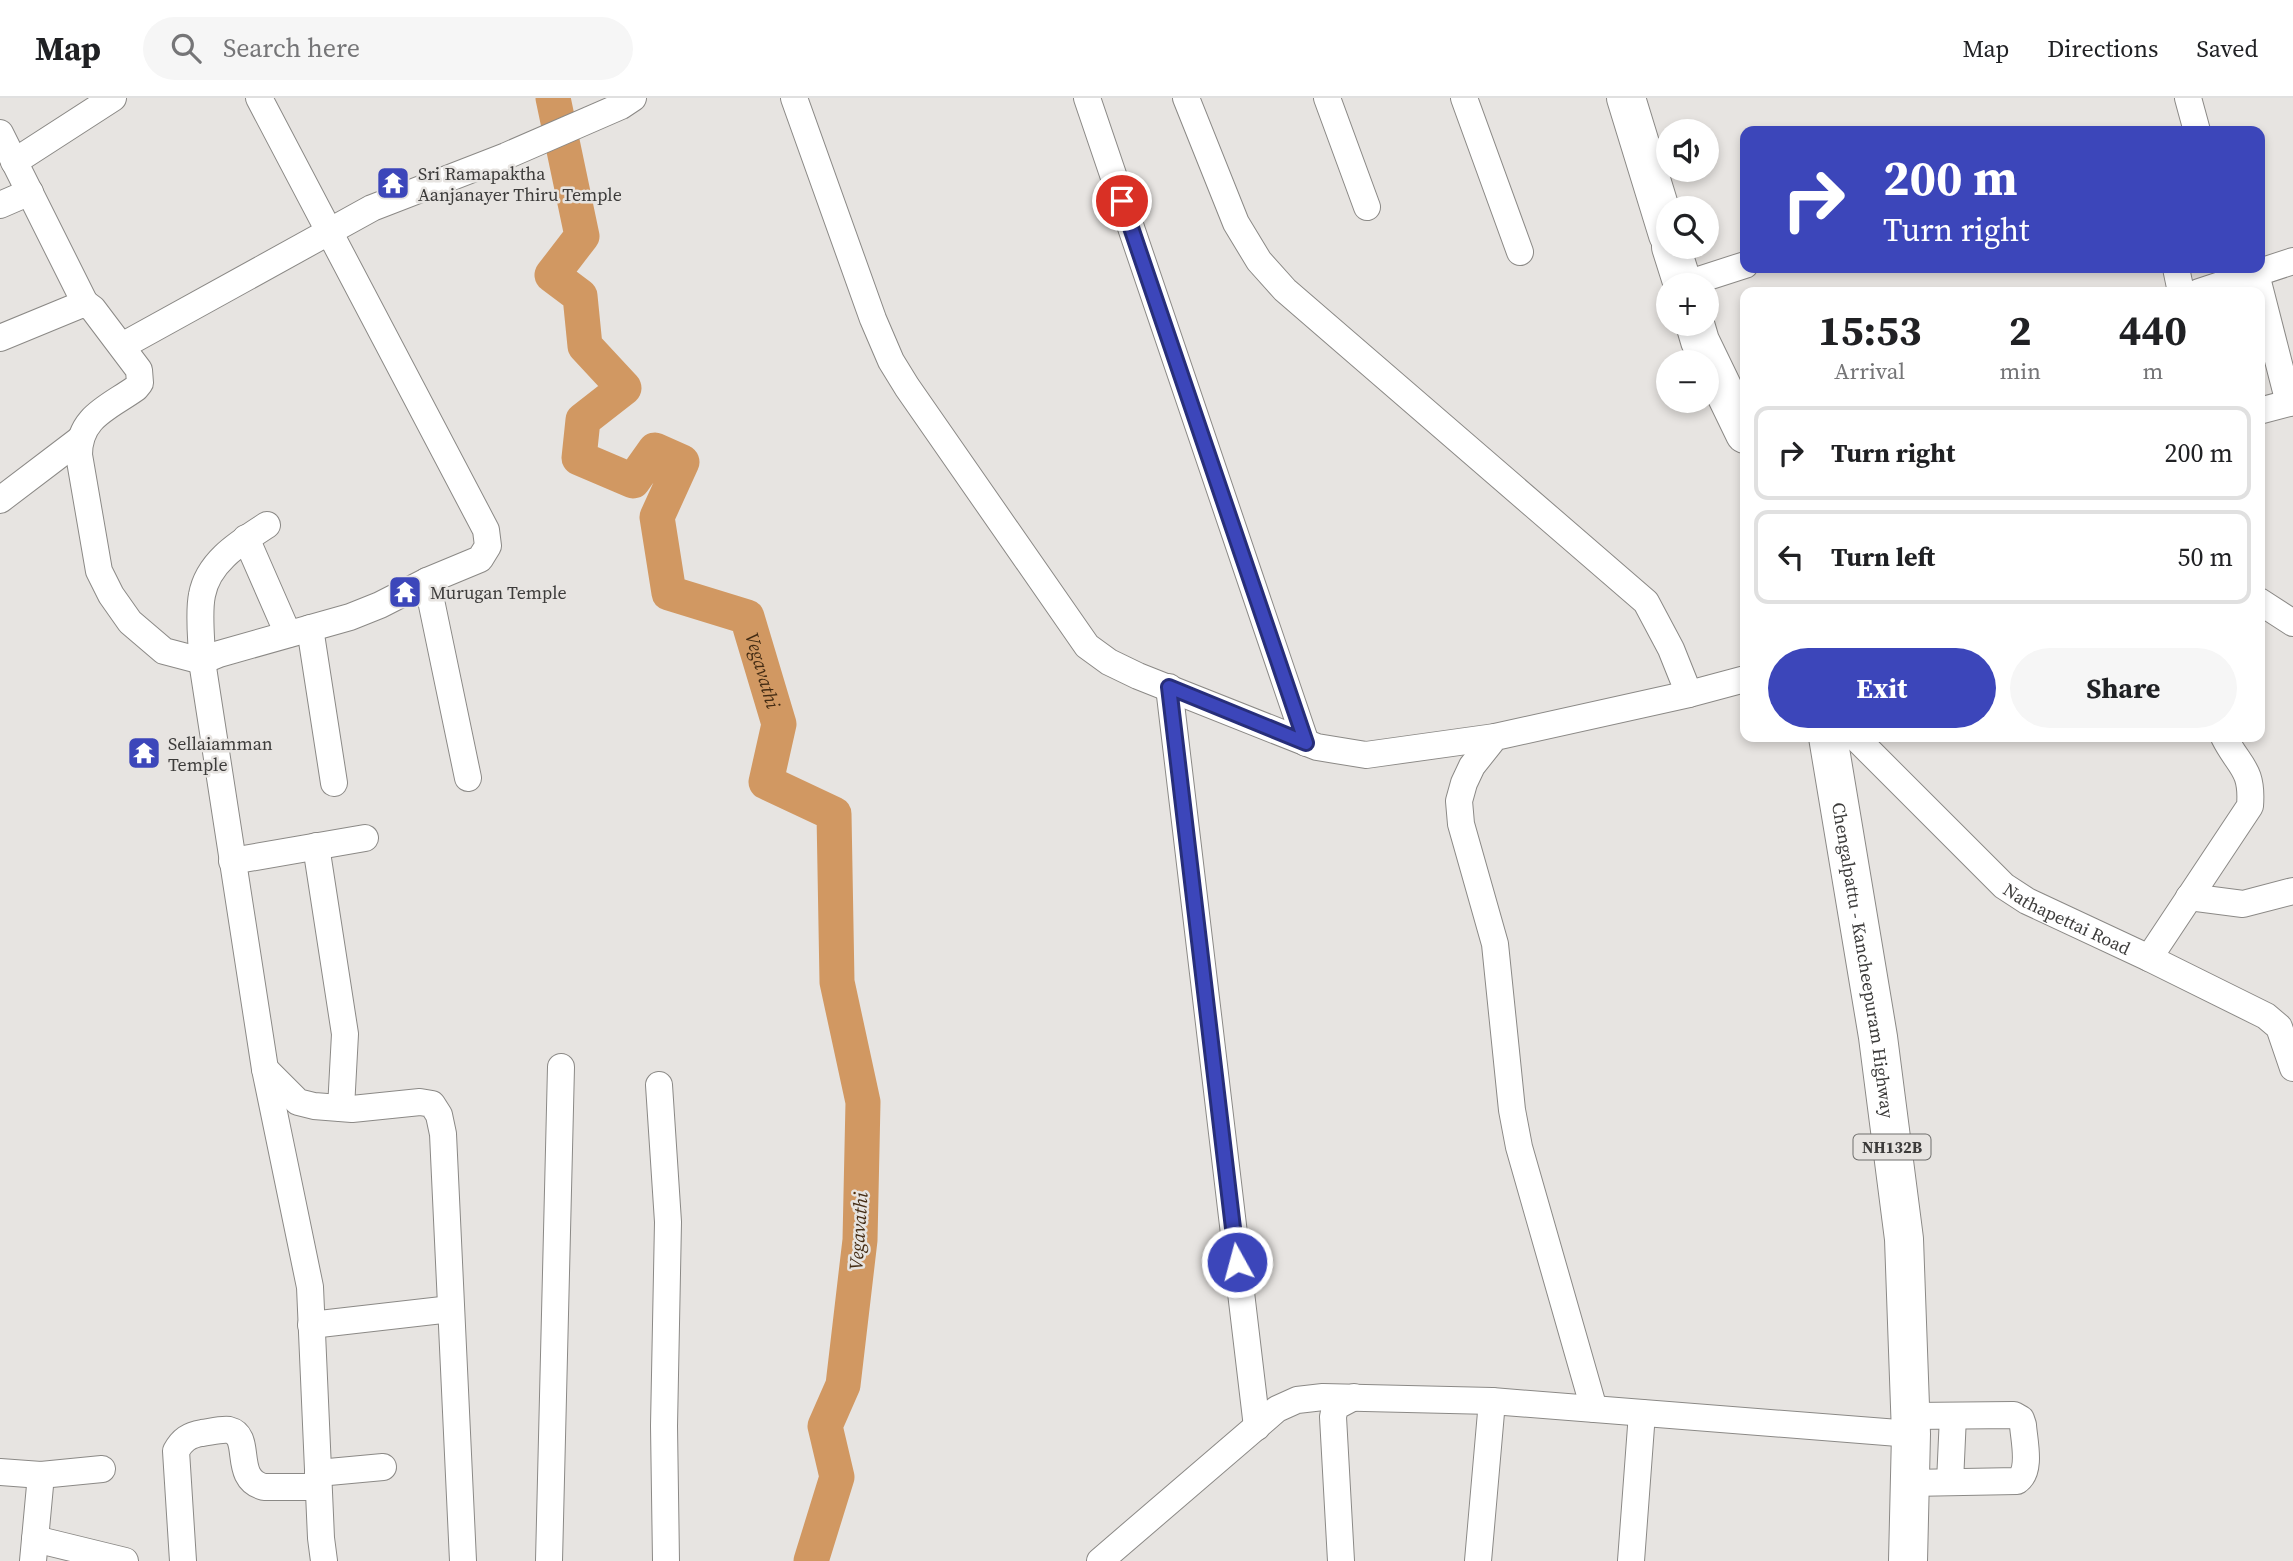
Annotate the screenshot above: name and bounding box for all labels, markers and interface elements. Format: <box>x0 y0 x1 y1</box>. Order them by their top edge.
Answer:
search box <box>143 17 633 80</box>
text: Map <box>35 26 101 71</box>
icon: search <box>167 29 205 67</box>
text: Search here <box>223 30 360 66</box>
text: Map <box>1962 32 2009 65</box>
text: Directions <box>2047 32 2158 65</box>
text: Saved <box>2196 32 2258 65</box>
map controls <box>1656 119 1719 413</box>
button: sound <box>1656 119 1719 182</box>
text: 200 m <box>1883 144 2018 211</box>
icon: right <box>1768 154 1859 245</box>
place label: Sri Ramapaktha Aanjanayer Thiru Temple <box>418 161 622 207</box>
temple icon: Sri Ramapaktha Aanjanayer Thiru Temple <box>374 164 412 202</box>
pin <box>1092 171 1152 231</box>
icon: arrive <box>1103 182 1141 220</box>
button: search <box>1656 196 1719 259</box>
text: Turn right <box>1883 208 2029 252</box>
button: + <box>1656 273 1719 336</box>
text: 15:53 <box>1818 301 1922 359</box>
text: 2 <box>2009 301 2032 359</box>
text: 440 <box>2119 301 2187 359</box>
button: − <box>1656 350 1719 413</box>
text: Arrival <box>1834 355 1905 387</box>
text: min <box>1999 355 2041 387</box>
text: m <box>2143 355 2163 387</box>
icon: right <box>1772 434 1810 472</box>
text: Turn right <box>1831 435 1955 471</box>
text: 200 m <box>2165 435 2233 471</box>
icon: left <box>1772 538 1810 576</box>
text: Turn left <box>1831 539 1935 575</box>
text: 50 m <box>2178 539 2233 575</box>
temple icon: Murugan Temple <box>386 573 424 611</box>
place label: Murugan Temple <box>430 580 567 605</box>
water label: Vegavathi <box>739 629 787 712</box>
button: Exit <box>1768 648 1996 728</box>
button: Share <box>2010 648 2237 728</box>
place label: Sellaiamman Temple <box>168 731 273 777</box>
temple icon: Sellaiamman Temple <box>125 734 163 772</box>
street label: Chengalpattu - Kancheepuram Highway <box>1827 800 1901 1120</box>
street label: Nathapettai Road <box>1999 877 2135 960</box>
road number: NH132B <box>1854 1134 1930 1160</box>
water label: Vegavathi <box>842 1191 874 1271</box>
position arrow <box>1200 1225 1274 1299</box>

